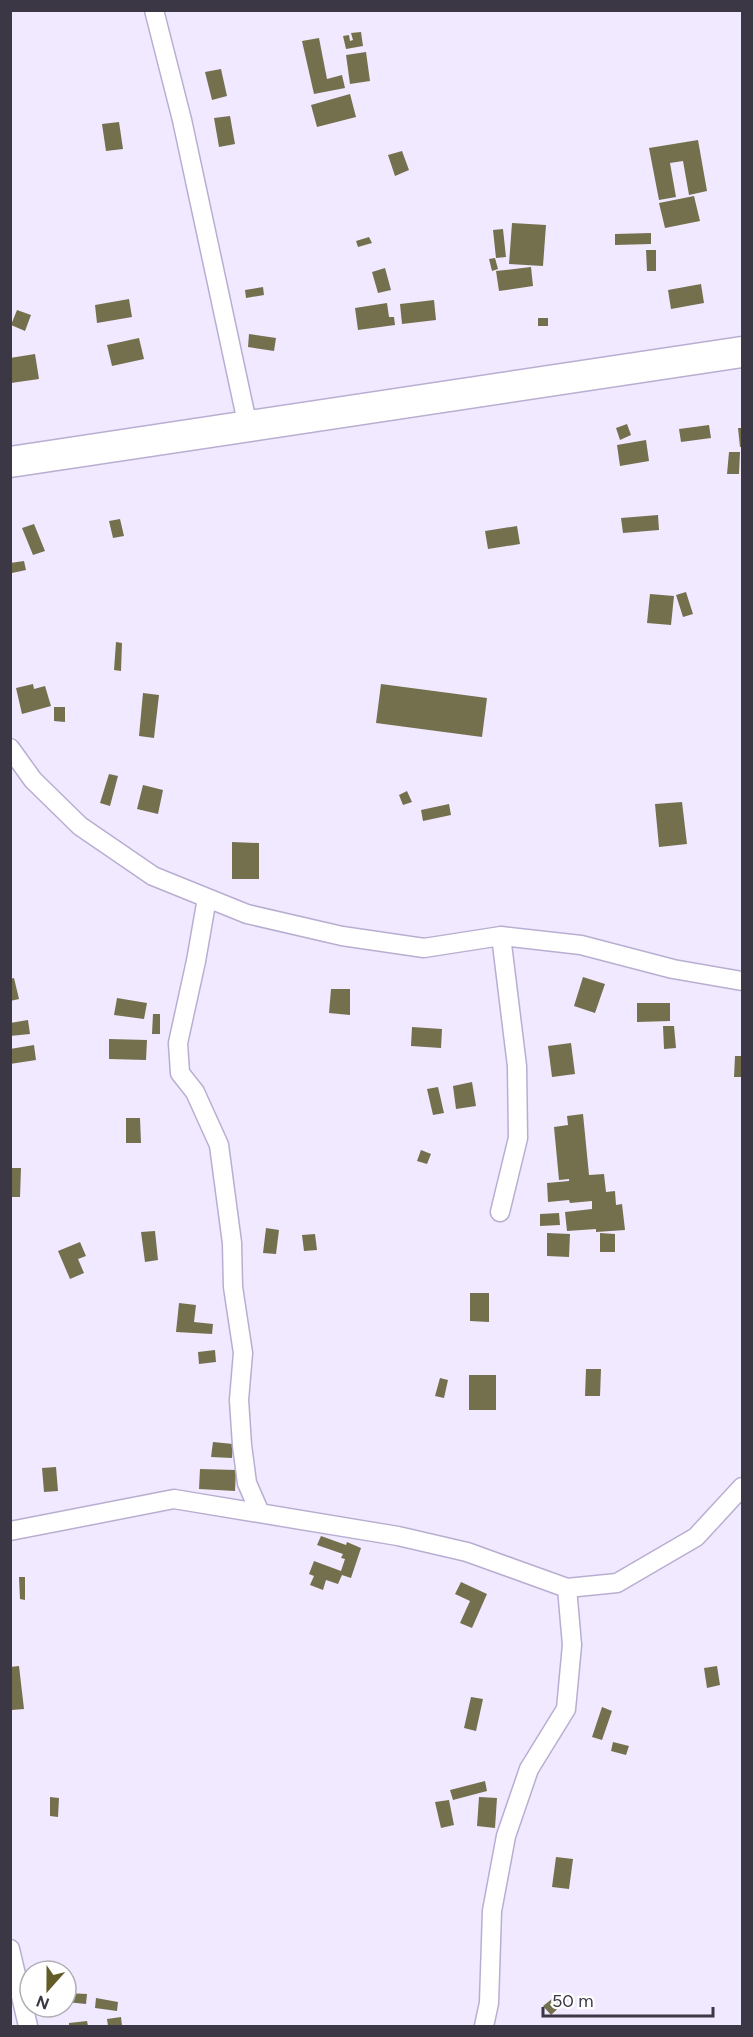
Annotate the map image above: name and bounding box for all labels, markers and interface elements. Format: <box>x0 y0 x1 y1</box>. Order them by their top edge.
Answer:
north arrow <box>18 1959 78 2019</box>
scale bar <box>543 1980 712 2018</box>
text: 50 m <box>552 1990 594 2012</box>
text: N <box>34 1991 52 2014</box>

